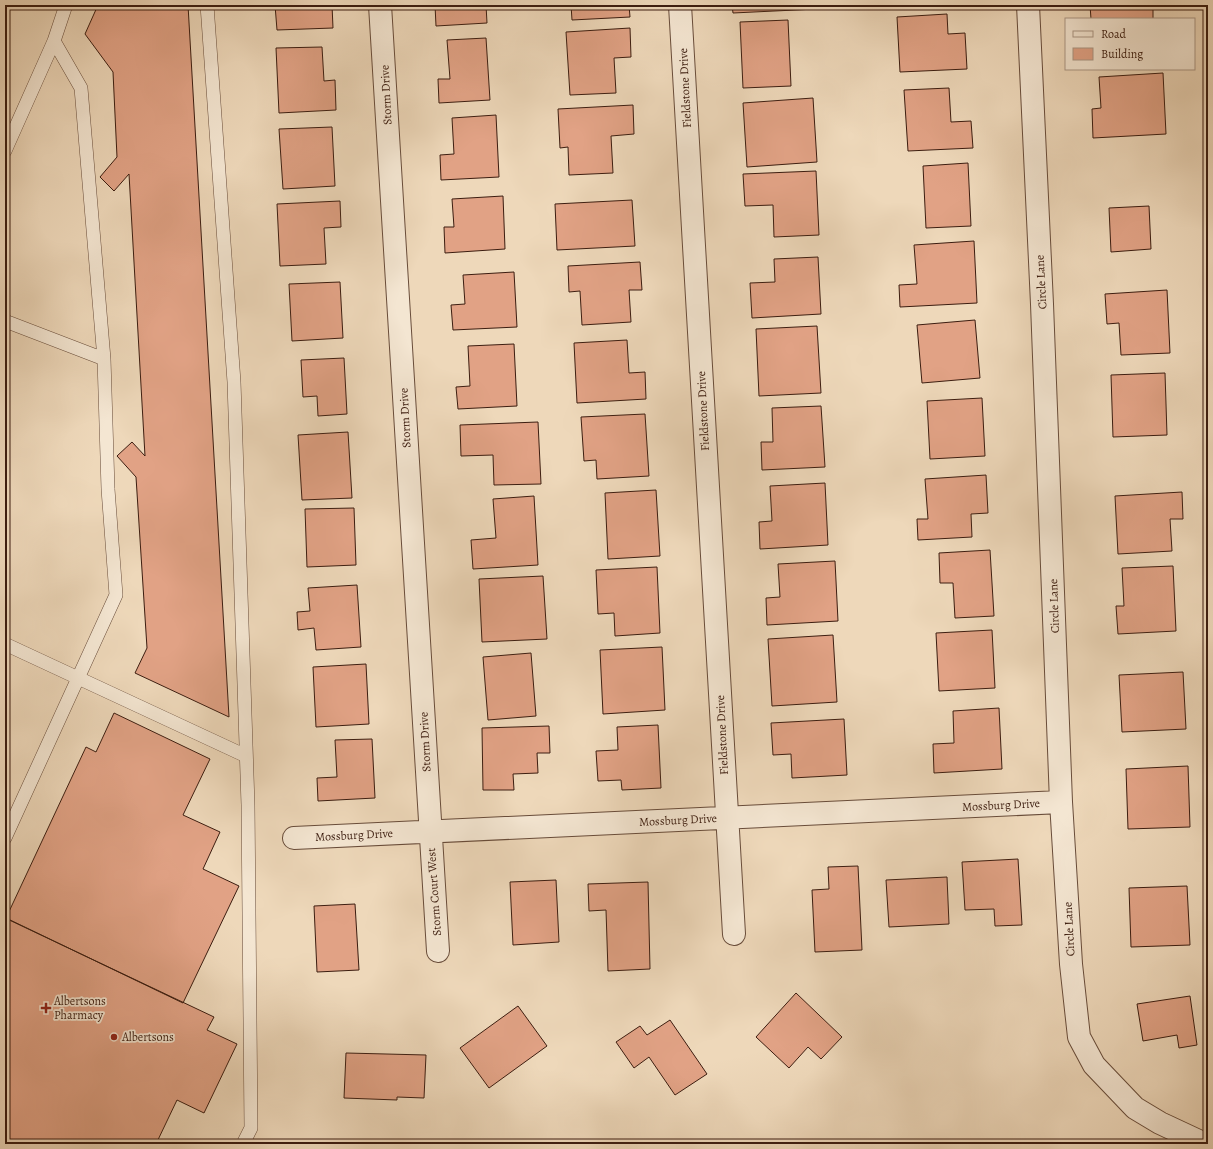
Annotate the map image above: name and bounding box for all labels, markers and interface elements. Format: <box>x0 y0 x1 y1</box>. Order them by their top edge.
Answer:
legend <box>1065 18 1195 70</box>
text: Road <box>1101 26 1127 42</box>
text: Building <box>1101 46 1143 62</box>
street label: Fieldstone Drive <box>675 48 695 128</box>
street label: Storm Drive <box>376 65 396 125</box>
street label: Circle Lane <box>1032 254 1050 310</box>
street label: Fieldstone Drive <box>693 371 713 451</box>
street label: Storm Drive <box>395 388 415 448</box>
street label: Circle Lane <box>1045 578 1063 634</box>
street label: Fieldstone Drive <box>712 695 732 775</box>
street label: Storm Drive <box>415 712 435 772</box>
street label: Mossburg Drive <box>962 795 1040 815</box>
street label: Mossburg Drive <box>639 810 717 830</box>
street label: Mossburg Drive <box>315 825 393 845</box>
street label: Storm Court West <box>423 847 445 937</box>
street label: Circle Lane <box>1060 901 1078 957</box>
place label: Albertsons Pharmacy <box>53 993 106 1023</box>
marker: Albertsons Pharmacy <box>41 1003 51 1013</box>
place label: Albertsons <box>121 1029 174 1045</box>
marker: Albertsons <box>109 1032 119 1042</box>

